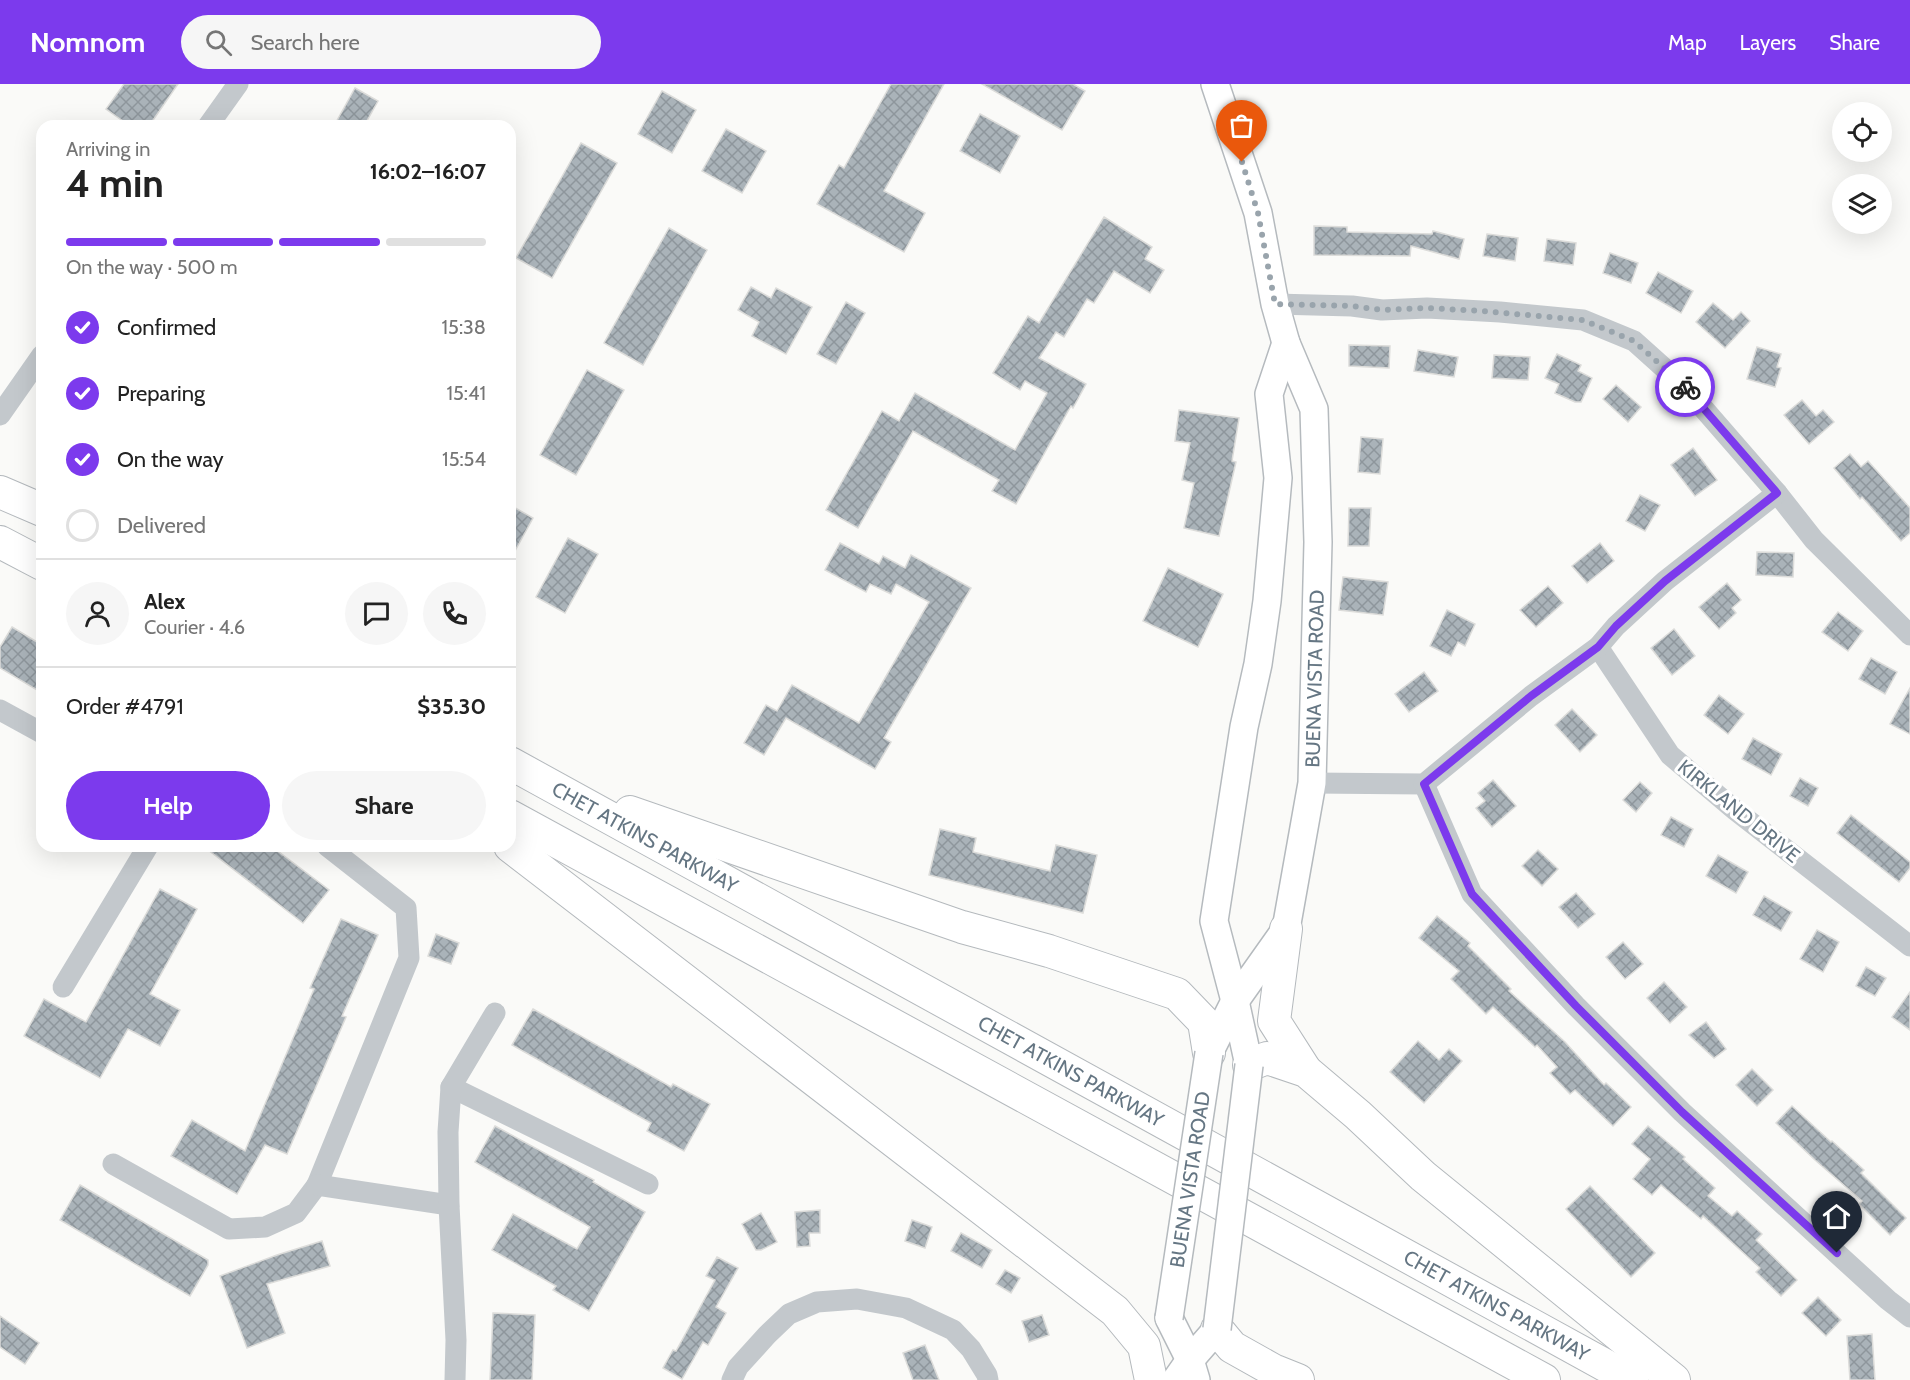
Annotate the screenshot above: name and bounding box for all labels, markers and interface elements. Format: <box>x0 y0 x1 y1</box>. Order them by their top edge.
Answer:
search box <box>181 15 601 69</box>
text: Nomnom <box>30 25 145 59</box>
icon: search <box>202 26 235 59</box>
text: Search here <box>250 29 360 56</box>
text: Map <box>1668 30 1707 55</box>
text: Layers <box>1740 30 1796 55</box>
text: Share <box>1829 30 1880 55</box>
pin <box>1216 100 1267 162</box>
map controls <box>1832 102 1892 234</box>
button: locate <box>1832 102 1892 162</box>
icon: bag <box>1225 109 1258 142</box>
text: Arriving in <box>66 137 150 161</box>
text: 16:02–16:07 <box>370 158 486 185</box>
text: 4 min <box>66 159 164 207</box>
button: layers <box>1832 174 1892 234</box>
text: On the way · 500 m <box>66 255 238 279</box>
icon: check <box>66 311 99 344</box>
text: Confirmed <box>117 314 216 341</box>
text: 15:38 <box>442 315 486 339</box>
courier <box>1655 357 1715 417</box>
icon: bike <box>1669 371 1702 404</box>
icon: check <box>66 377 99 410</box>
text: Preparing <box>117 380 205 407</box>
text: 15:41 <box>446 381 486 405</box>
icon: check <box>66 443 99 476</box>
text: On the way <box>117 446 224 473</box>
text: 15:54 <box>442 447 486 471</box>
text: Delivered <box>117 512 206 539</box>
button: person <box>66 582 129 645</box>
button: chat <box>345 582 408 645</box>
button: phone <box>423 582 486 645</box>
text: Alex <box>144 588 185 615</box>
street label: BUENA VISTA ROAD <box>1300 589 1329 768</box>
text: Courier · 4.6 <box>144 615 245 639</box>
text: Order #4791 <box>66 693 184 720</box>
text: $35.30 <box>417 693 486 720</box>
street label: KIRKLAND DRIVE <box>1673 754 1805 868</box>
button: Help <box>66 771 270 840</box>
button: Share <box>282 771 486 840</box>
street label: CHET ATKINS PARKWAY <box>548 777 743 898</box>
street label: CHET ATKINS PARKWAY <box>974 1011 1168 1132</box>
street label: BUENA VISTA ROAD <box>1165 1090 1215 1269</box>
pin <box>1811 1191 1862 1253</box>
icon: home <box>1820 1200 1853 1233</box>
street label: CHET ATKINS PARKWAY <box>1400 1245 1594 1367</box>

